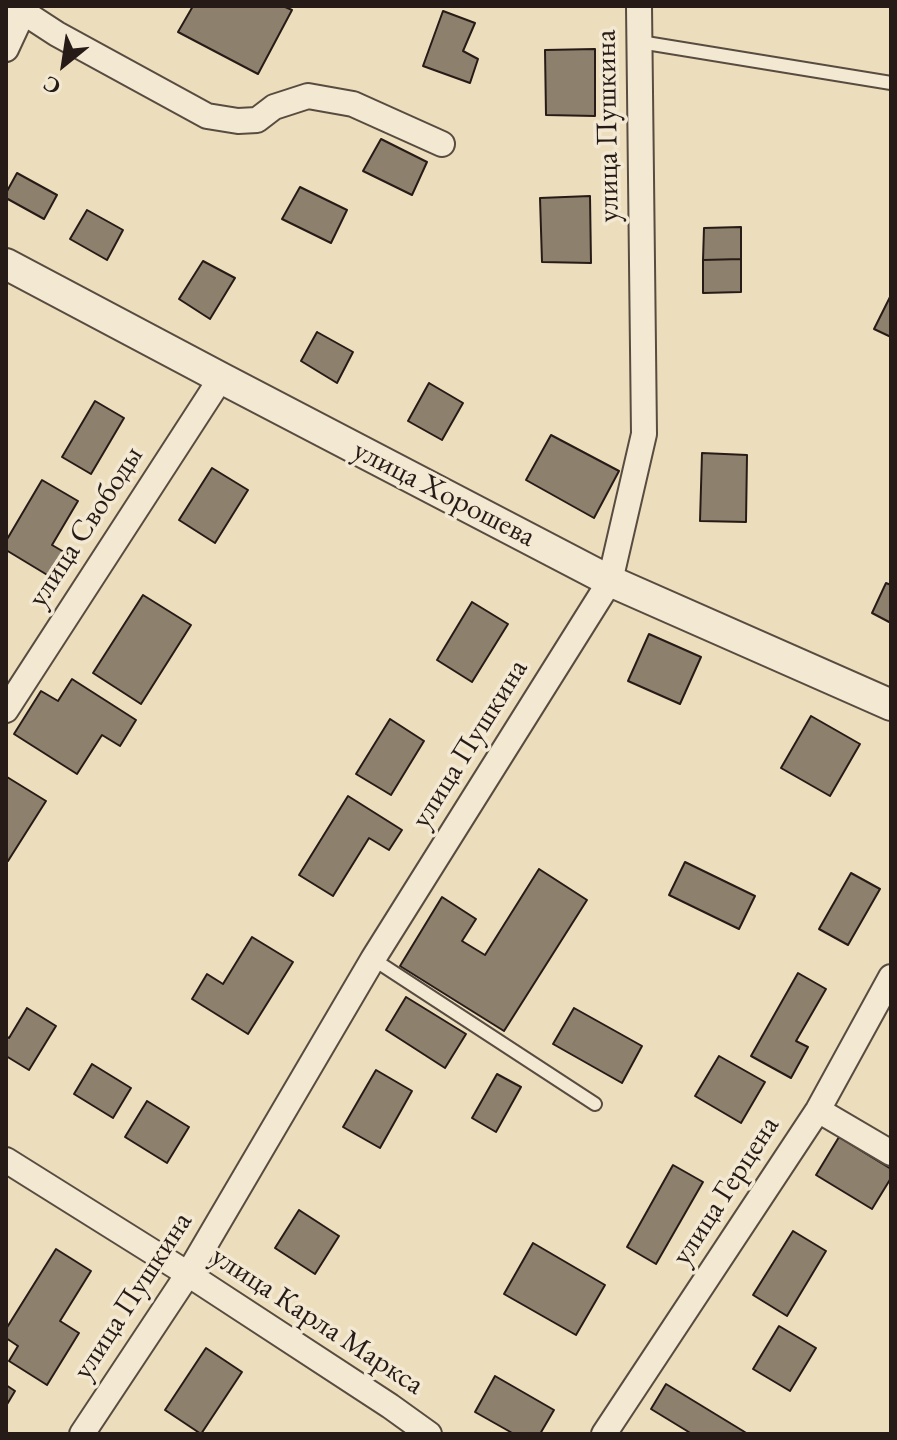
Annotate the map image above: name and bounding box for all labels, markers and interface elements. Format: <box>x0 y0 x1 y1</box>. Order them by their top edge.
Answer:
north arrow <box>24 24 104 104</box>
street label: улица Пушкина <box>588 29 628 223</box>
text: С <box>38 69 66 102</box>
street label: улица Хорошева <box>347 433 541 555</box>
street label: улица Свободы <box>20 440 152 614</box>
street label: улица Пушкина <box>404 653 536 835</box>
street label: улица Герцена <box>664 1110 788 1272</box>
street label: улица Пушкина <box>65 1205 201 1387</box>
street label: улица Карла Маркса <box>204 1239 430 1403</box>

